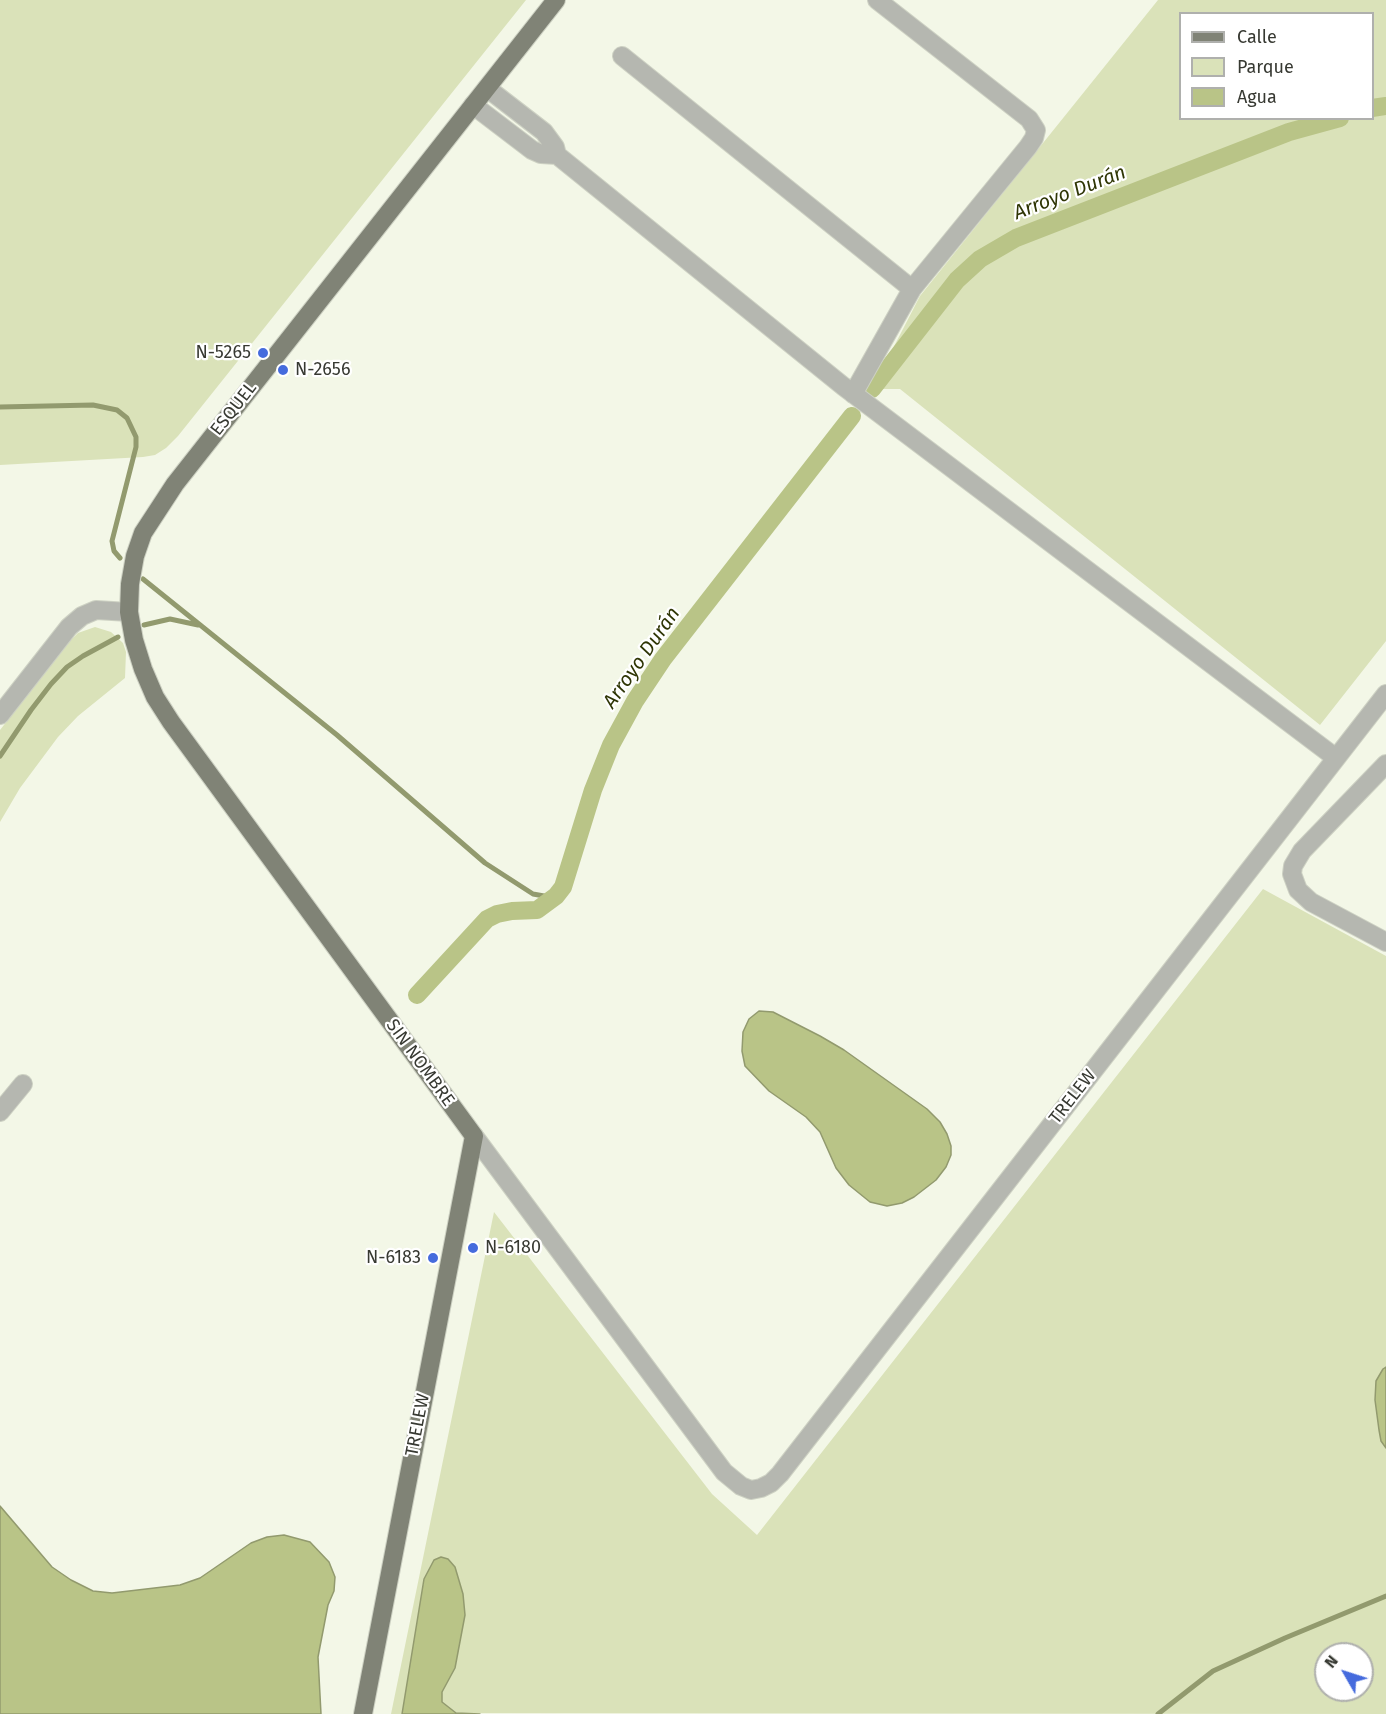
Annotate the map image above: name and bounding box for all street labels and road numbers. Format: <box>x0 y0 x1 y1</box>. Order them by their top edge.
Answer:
street label: ESQUEL <box>206 378 262 440</box>
street label: SIN NOMBRE <box>381 1015 459 1111</box>
street label: TRELEW <box>1045 1065 1101 1129</box>
street label: TRELEW <box>401 1392 435 1458</box>

